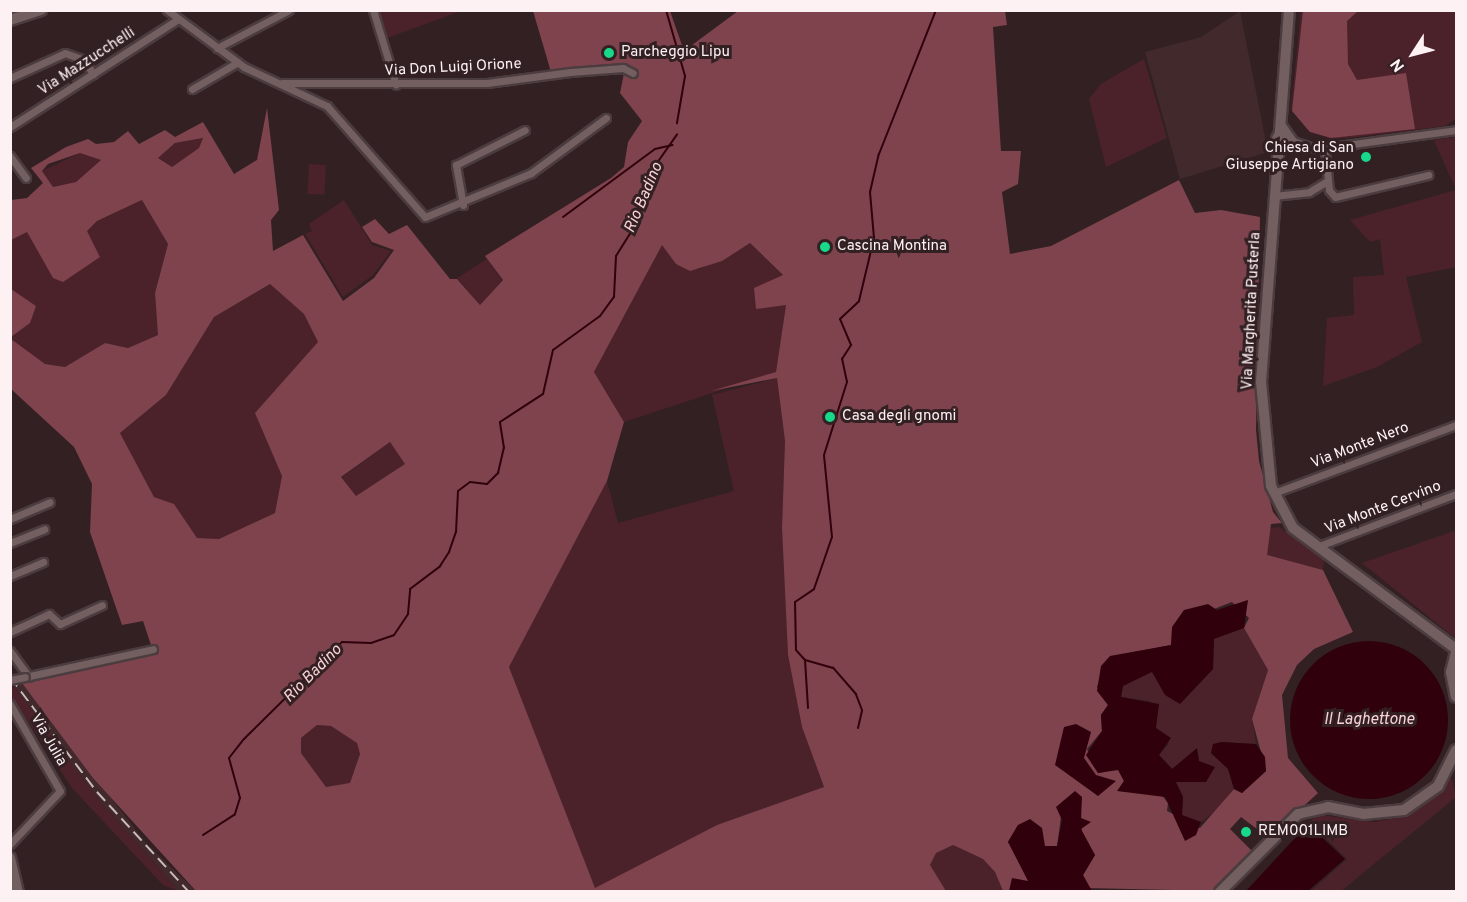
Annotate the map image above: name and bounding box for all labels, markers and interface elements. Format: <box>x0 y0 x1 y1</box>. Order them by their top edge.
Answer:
street label: Via Mazzucchelli <box>35 24 139 100</box>
north arrow <box>1383 24 1443 84</box>
place label: Parcheggio Lipu <box>621 44 730 62</box>
marker: Parcheggio Lipu <box>602 46 616 60</box>
text: N <box>1387 54 1410 75</box>
street label: Via Don Luigi Orione <box>384 55 522 81</box>
place label: Chiesa di San Giuseppe Artigiano <box>1225 139 1354 174</box>
marker: Chiesa di San Giuseppe Artigiano <box>1359 150 1373 164</box>
water label: Rio Badino <box>621 160 667 236</box>
street label: Via Margherita Pusterla <box>1239 232 1265 390</box>
place label: Cascina Montina <box>837 238 947 256</box>
marker: Cascina Montina <box>818 240 832 254</box>
place label: Casa degli gnomi <box>842 408 956 426</box>
marker: Casa degli gnomi <box>823 410 837 424</box>
street label: Via Monte Nero <box>1308 419 1412 473</box>
street label: Via Monte Cervino <box>1322 478 1444 538</box>
water label: Rio Badino <box>280 641 346 707</box>
water label: Il Laghettone <box>1324 710 1414 730</box>
street label: Via Julia <box>26 711 70 769</box>
place label: REM001LIMB <box>1258 823 1348 841</box>
marker: REM001LIMB <box>1239 825 1253 839</box>

